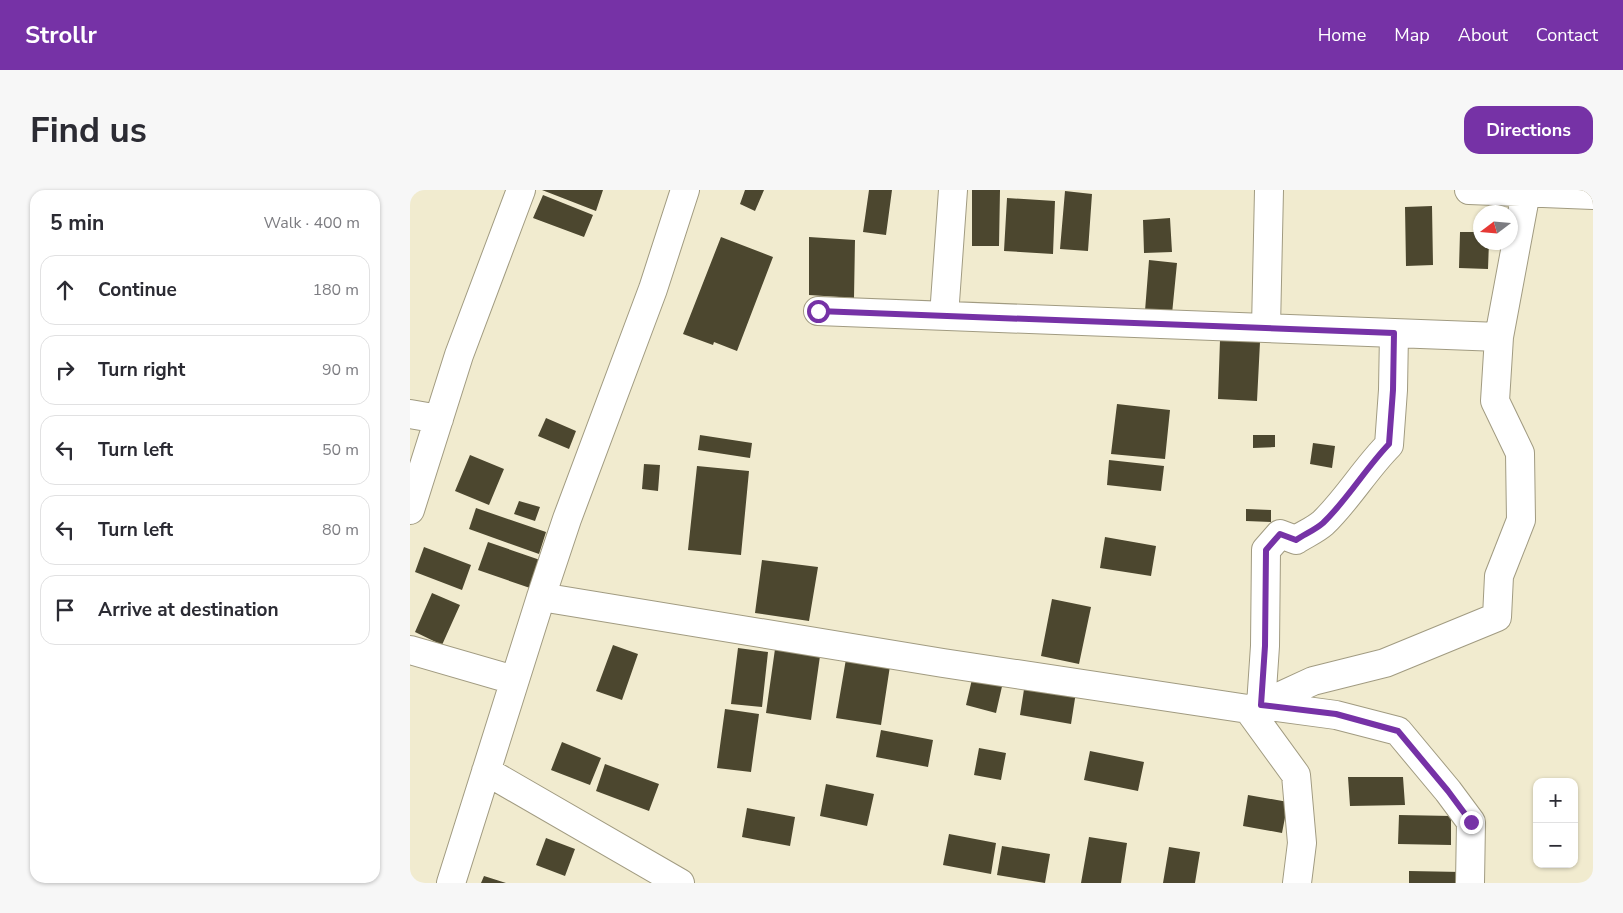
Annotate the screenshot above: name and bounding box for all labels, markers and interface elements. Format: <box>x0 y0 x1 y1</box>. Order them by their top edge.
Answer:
text: Strollr <box>25 19 97 51</box>
text: Home <box>1318 23 1366 47</box>
text: Map <box>1394 23 1430 47</box>
text: About <box>1458 23 1508 47</box>
text: Contact <box>1536 23 1598 47</box>
button: Directions <box>1464 106 1593 154</box>
text: Find us <box>30 107 147 154</box>
north arrow <box>1473 205 1518 250</box>
text: 5 min <box>50 209 104 237</box>
text: Walk · 400 m <box>264 212 360 234</box>
icon: ahead <box>51 276 79 304</box>
text: Continue <box>98 277 177 303</box>
text: 180 m <box>312 279 359 301</box>
route start <box>807 300 830 323</box>
icon: right <box>51 356 79 384</box>
text: Turn right <box>98 357 185 383</box>
text: 90 m <box>322 359 359 381</box>
icon: left <box>51 436 79 464</box>
text: Turn left <box>98 437 173 463</box>
text: 50 m <box>322 439 359 461</box>
icon: left <box>51 516 79 544</box>
text: Turn left <box>98 517 173 543</box>
text: 80 m <box>322 519 359 541</box>
icon: arrive <box>51 596 79 624</box>
text: Arrive at destination <box>98 597 279 623</box>
map controls <box>1533 778 1578 868</box>
button: + <box>1533 778 1578 823</box>
route end <box>1460 811 1483 834</box>
button: − <box>1533 823 1578 868</box>

